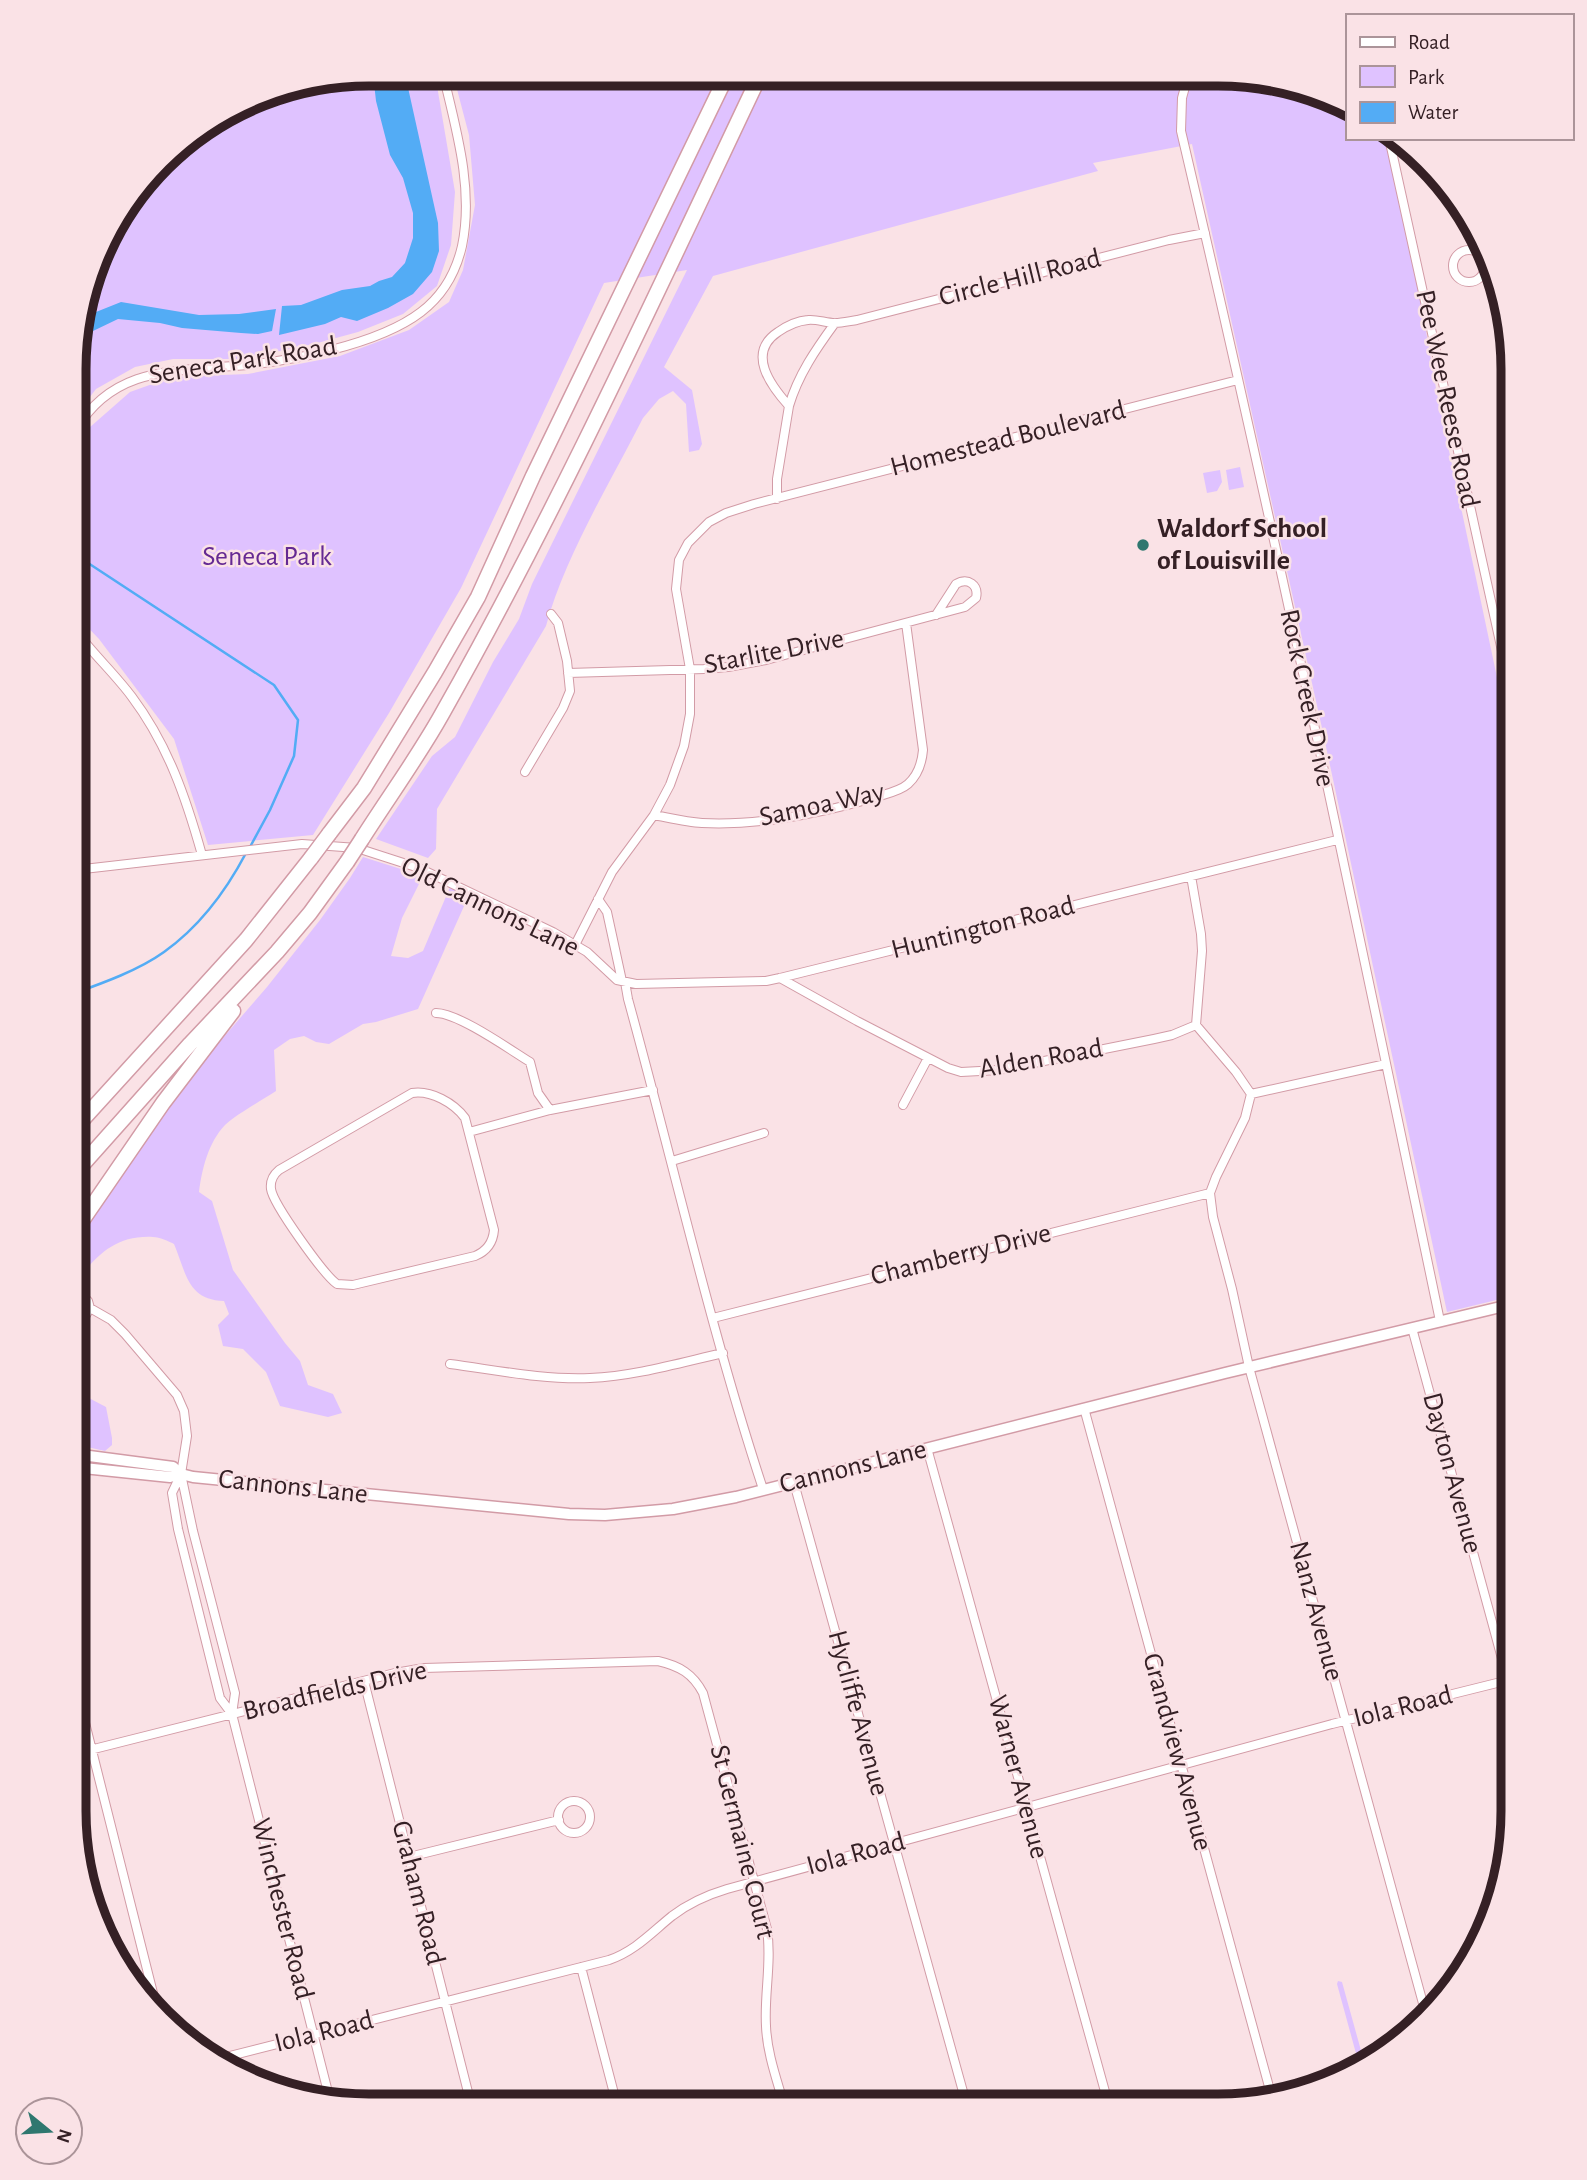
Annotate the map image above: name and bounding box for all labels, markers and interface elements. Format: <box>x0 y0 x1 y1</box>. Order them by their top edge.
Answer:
legend <box>1346 14 1573 140</box>
text: Road <box>1408 32 1450 53</box>
text: Park <box>1408 67 1445 88</box>
text: Water <box>1408 102 1458 123</box>
street label: Circle Hill Road <box>936 244 1104 312</box>
street label: Pee Wee Reese Road <box>1410 288 1484 510</box>
street label: Seneca Park Road <box>147 332 339 390</box>
street label: Homestead Boulevard <box>888 396 1128 482</box>
place label: Waldorf School of Louisville <box>1157 515 1327 575</box>
marker: Waldorf School of Louisville <box>1135 537 1151 553</box>
park label: Seneca Park <box>202 543 332 571</box>
street label: Rock Creek Drive <box>1274 607 1340 789</box>
street label: Starlite Drive <box>702 625 846 679</box>
street label: Samoa Way <box>757 778 887 832</box>
street label: Old Cannons Lane <box>397 852 583 962</box>
street label: Huntington Road <box>888 892 1078 964</box>
street label: Alden Road <box>977 1034 1105 1084</box>
street label: Chamberry Drive <box>868 1219 1054 1291</box>
street label: Dayton Avenue <box>1417 1390 1487 1556</box>
street label: Cannons Lane <box>777 1435 929 1499</box>
street label: Cannons Lane <box>217 1465 369 1509</box>
street label: Nanz Avenue <box>1284 1538 1348 1684</box>
street label: Hycliffe Avenue <box>822 1627 894 1799</box>
street label: Grandview Avenue <box>1137 1650 1217 1854</box>
street label: Broadfields Drive <box>240 1656 430 1726</box>
street label: Iola Road <box>1351 1681 1455 1733</box>
street label: Warner Avenue <box>983 1692 1053 1862</box>
street label: St Germaine Court <box>704 1742 780 1942</box>
street label: Winchester Road <box>246 1816 318 2002</box>
street label: Graham Road <box>387 1818 449 1968</box>
street label: Iola Road <box>804 1827 908 1881</box>
street label: Iola Road <box>272 2006 376 2058</box>
north arrow <box>14 2096 84 2166</box>
text: N <box>53 2127 75 2145</box>

